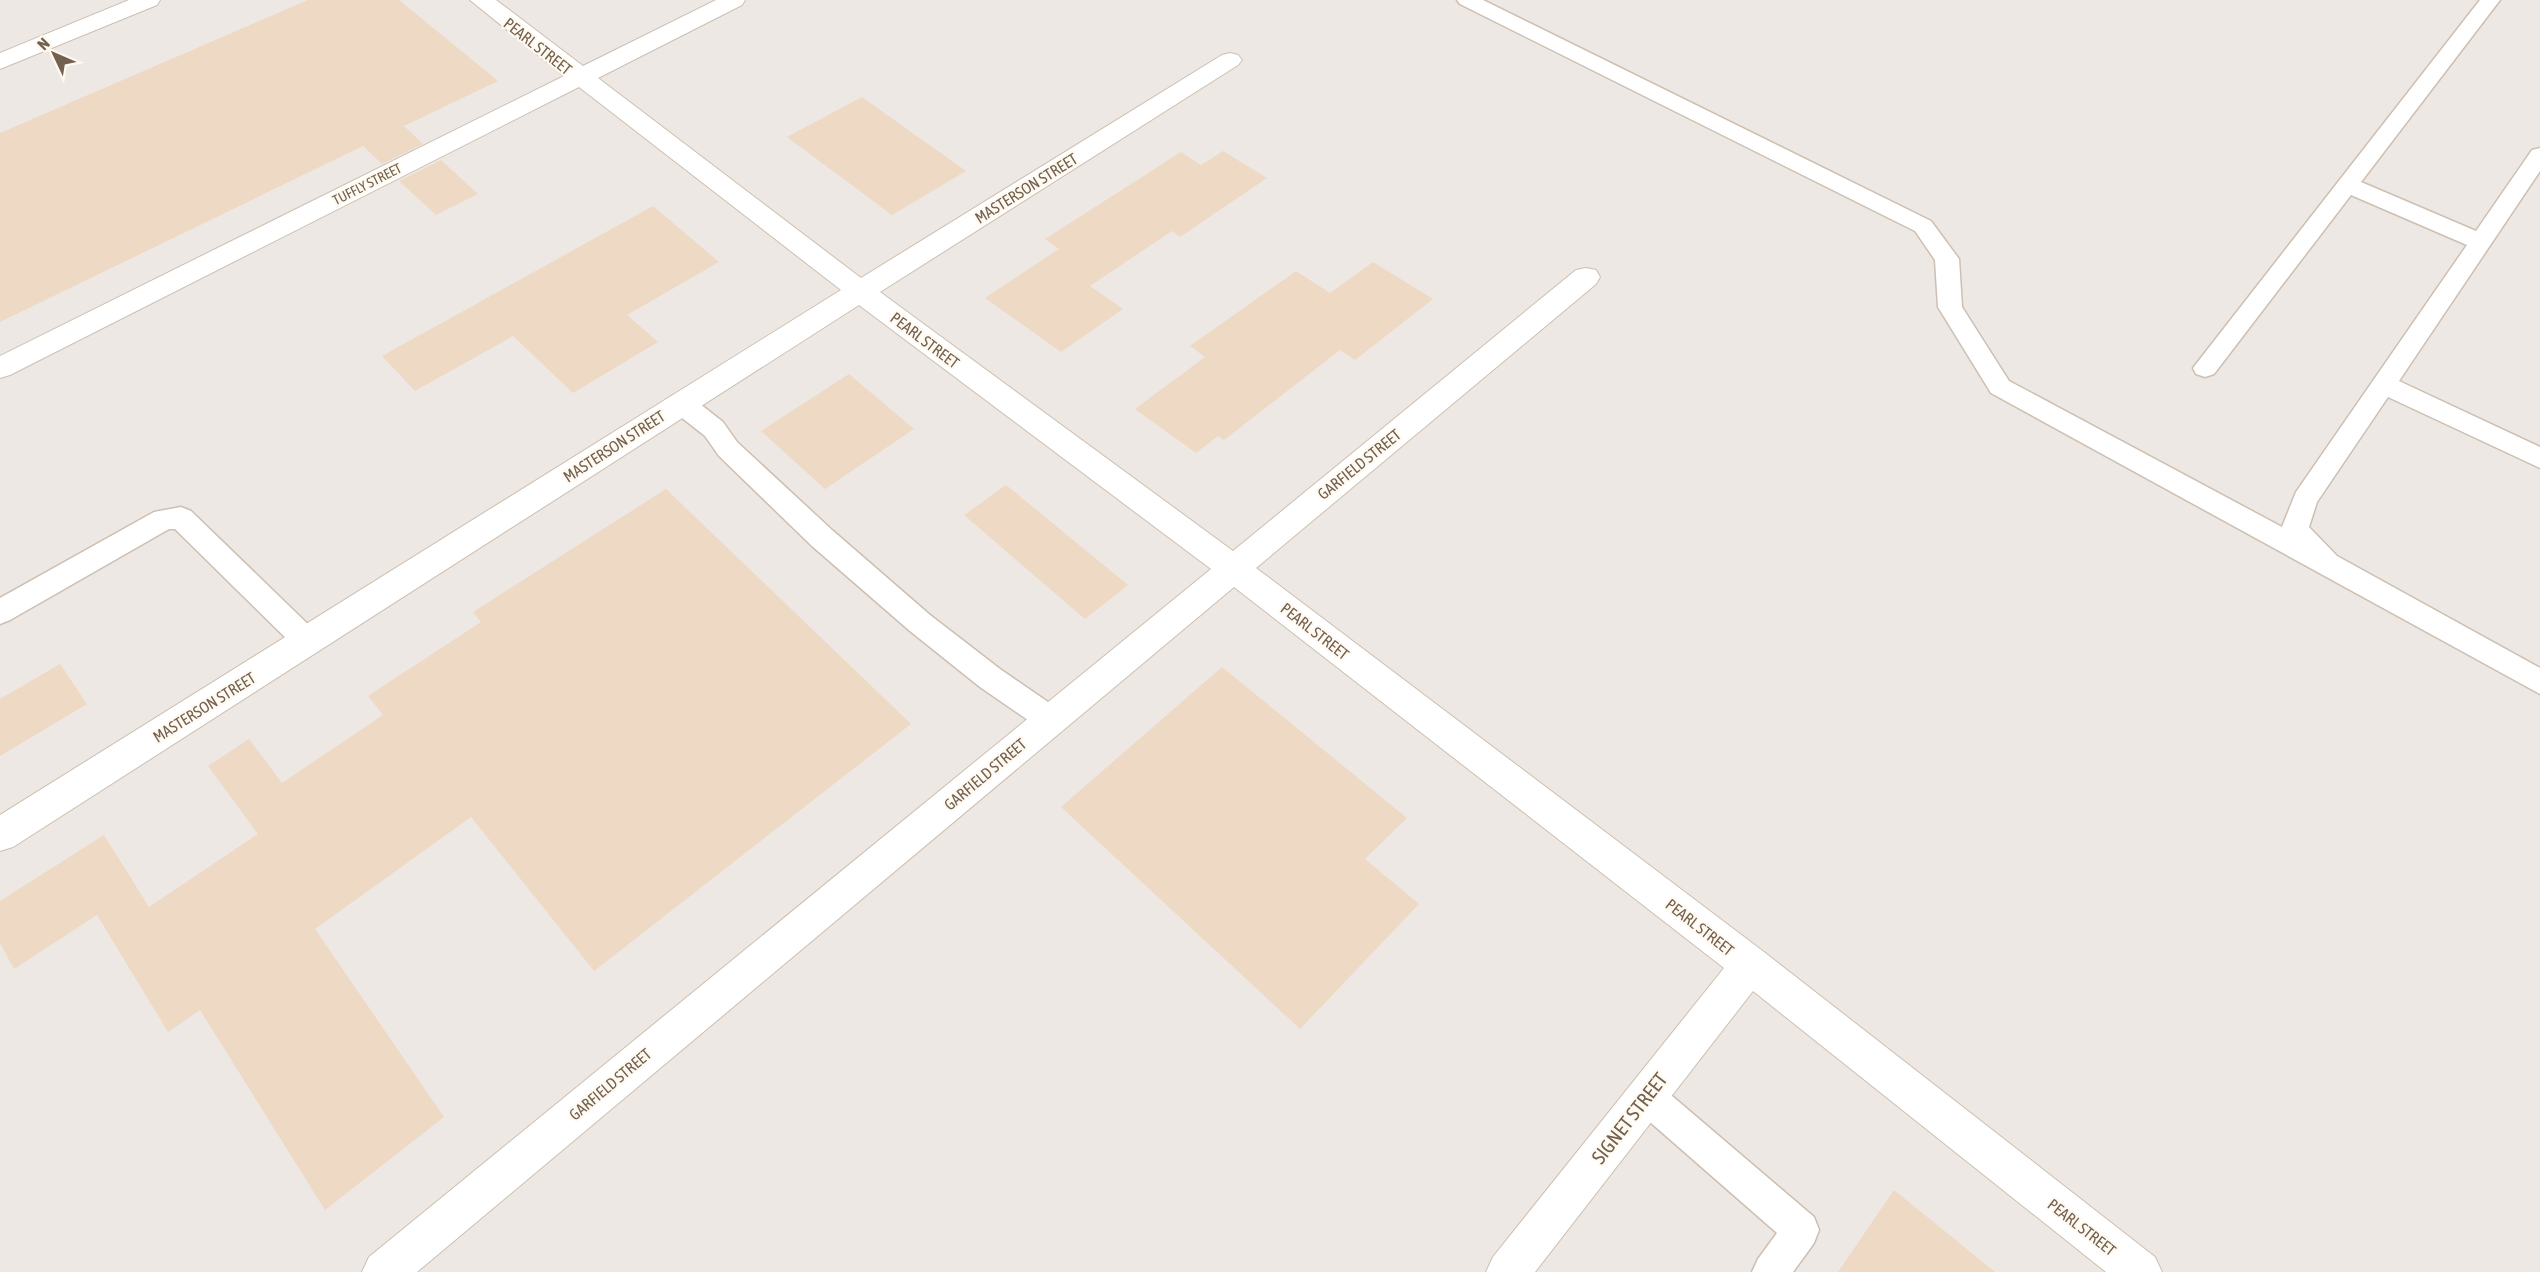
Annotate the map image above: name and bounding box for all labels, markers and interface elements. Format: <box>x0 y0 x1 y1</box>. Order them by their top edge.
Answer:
street label: PEARL STREET <box>500 14 576 78</box>
north arrow <box>24 24 84 84</box>
text: N <box>33 34 53 53</box>
street label: MASTERSON STREET <box>972 149 1080 227</box>
street label: TUFFLY STREET <box>330 160 404 208</box>
street label: PEARL STREET <box>887 308 963 372</box>
street label: MASTERSON STREET <box>560 407 668 485</box>
street label: GARFIELD STREET <box>1314 425 1404 503</box>
street label: PEARL STREET <box>1277 599 1353 663</box>
street label: MASTERSON STREET <box>150 668 258 746</box>
street label: GARFIELD STREET <box>940 735 1030 813</box>
street label: PEARL STREET <box>1662 895 1738 959</box>
street label: GARFIELD STREET <box>565 1045 655 1123</box>
street label: SIGNET STREET <box>1586 1068 1672 1168</box>
street label: PEARL STREET <box>2044 1195 2120 1259</box>

